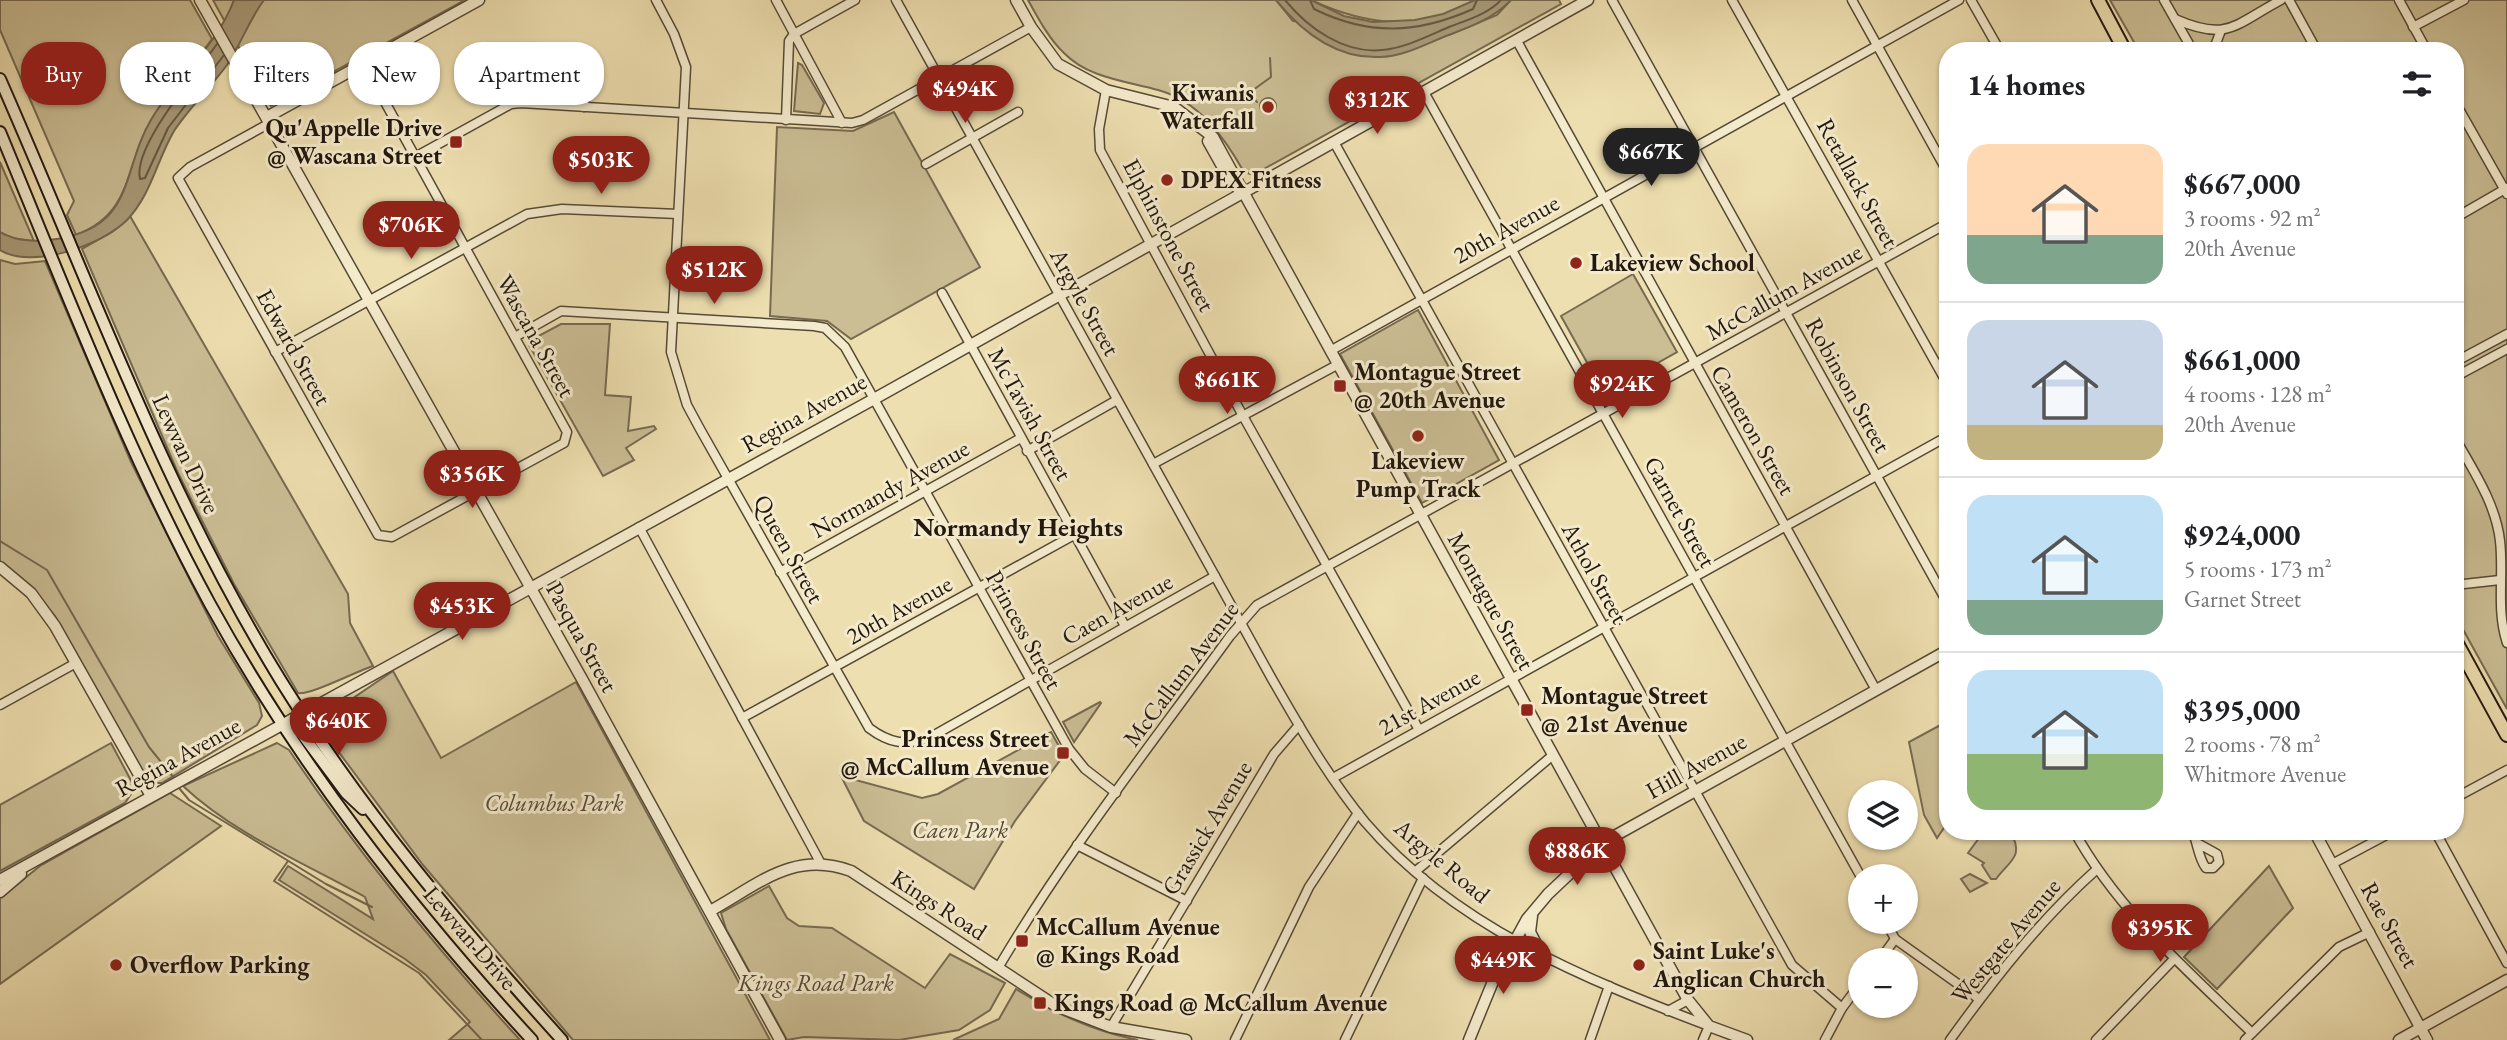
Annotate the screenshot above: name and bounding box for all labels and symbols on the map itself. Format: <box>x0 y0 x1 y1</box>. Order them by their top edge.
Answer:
pin: $494K <box>916 66 1014 125</box>
pin: $312K <box>1328 76 1426 136</box>
place label: Kiwanis Waterfall <box>1160 77 1254 136</box>
marker: Kiwanis Waterfall <box>1260 99 1276 115</box>
place label: Qu'Appelle Drive @ Wascana Street <box>266 112 442 171</box>
street label: Retallack Street <box>1810 113 1907 253</box>
pin: $667K <box>1602 128 1700 188</box>
marker: Qu'Appelle Drive @ Wascana Street <box>448 134 464 150</box>
pin: $503K <box>552 136 650 196</box>
street label: Elphinstone Street <box>1116 153 1223 317</box>
place label: DPEX Fitness <box>1181 164 1322 195</box>
marker: DPEX Fitness <box>1159 172 1175 188</box>
street label: 20th Avenue <box>1447 187 1564 270</box>
pin: $706K <box>362 202 460 261</box>
street label: McCallum Avenue <box>1700 236 1867 347</box>
street label: Argyle Street <box>1043 242 1128 361</box>
pin: $512K <box>665 246 763 306</box>
place label: Lakeview School <box>1590 247 1755 278</box>
marker: Lakeview School <box>1568 255 1584 271</box>
street label: Wascana Street <box>490 269 583 403</box>
street label: Edward Street <box>250 283 339 411</box>
street label: Robinson Street <box>1799 312 1899 458</box>
street label: McTavish Street <box>981 342 1080 486</box>
pin: $661K <box>1178 356 1276 416</box>
place label: Montague Street @ 20th Avenue <box>1354 356 1521 415</box>
street label: Cameron Street <box>1704 359 1803 501</box>
pin: $924K <box>1573 360 1671 420</box>
street label: Regina Avenue <box>736 365 872 460</box>
marker: Montague Street @ 20th Avenue <box>1332 378 1348 394</box>
street label: Lewvan Drive <box>145 389 228 518</box>
marker: Lakeview Pump Track <box>1410 428 1426 444</box>
street label: Normandy Avenue <box>805 432 974 545</box>
place label: Lakeview Pump Track <box>1356 445 1481 504</box>
pin: $356K <box>423 450 521 510</box>
street label: Garnet Street <box>1637 451 1724 573</box>
street label: Queen Street <box>747 489 832 609</box>
district label: Normandy Heights <box>913 510 1123 544</box>
street label: Athol Street <box>1554 516 1636 629</box>
street label: Montague Street <box>1441 526 1542 675</box>
street label: Princess Street <box>979 565 1070 695</box>
street label: Caen Avenue <box>1056 565 1178 652</box>
street label: 20th Avenue <box>840 568 957 651</box>
street label: Pasqua Street <box>539 576 626 698</box>
pin: $453K <box>413 582 511 642</box>
street label: McCallum Avenue <box>1116 595 1245 753</box>
street label: 21st Avenue <box>1372 661 1485 742</box>
place label: Montague Street @ 21st Avenue <box>1541 680 1708 739</box>
pin: $640K <box>289 698 387 757</box>
marker: Montague Street @ 21st Avenue <box>1519 702 1535 718</box>
street label: Regina Avenue <box>110 709 246 804</box>
place label: Princess Street @ McCallum Avenue <box>841 723 1049 782</box>
street label: Hill Avenue <box>1640 725 1752 806</box>
marker: Princess Street @ McCallum Avenue <box>1055 745 1071 761</box>
street label: Grassick Avenue <box>1154 755 1259 901</box>
park label: Columbus Park <box>484 787 624 818</box>
street label: Argyle Road <box>1387 811 1497 910</box>
park label: Caen Park <box>912 814 1008 845</box>
pin: $886K <box>1528 828 1626 887</box>
street label: Kings Road <box>885 862 994 947</box>
street label: Westgate Avenue <box>1944 871 2067 1010</box>
street label: Rae Street <box>2354 876 2427 974</box>
street label: Lewvan Drive <box>417 879 524 996</box>
pin: $395K <box>2111 904 2209 964</box>
place label: McCallum Avenue @ Kings Road <box>1036 911 1220 971</box>
marker: McCallum Avenue @ Kings Road <box>1014 933 1030 949</box>
place label: Saint Luke's Anglican Church <box>1652 935 1826 995</box>
pin: $449K <box>1454 936 1552 996</box>
place label: Overflow Parking <box>130 949 310 981</box>
marker: Overflow Parking <box>108 957 124 973</box>
marker: Saint Luke's Anglican Church <box>1631 957 1647 973</box>
park label: Kings Road Park <box>737 967 894 998</box>
place label: Kings Road @ McCallum Avenue <box>1054 987 1387 1019</box>
marker: Kings Road @ McCallum Avenue <box>1032 995 1048 1011</box>

